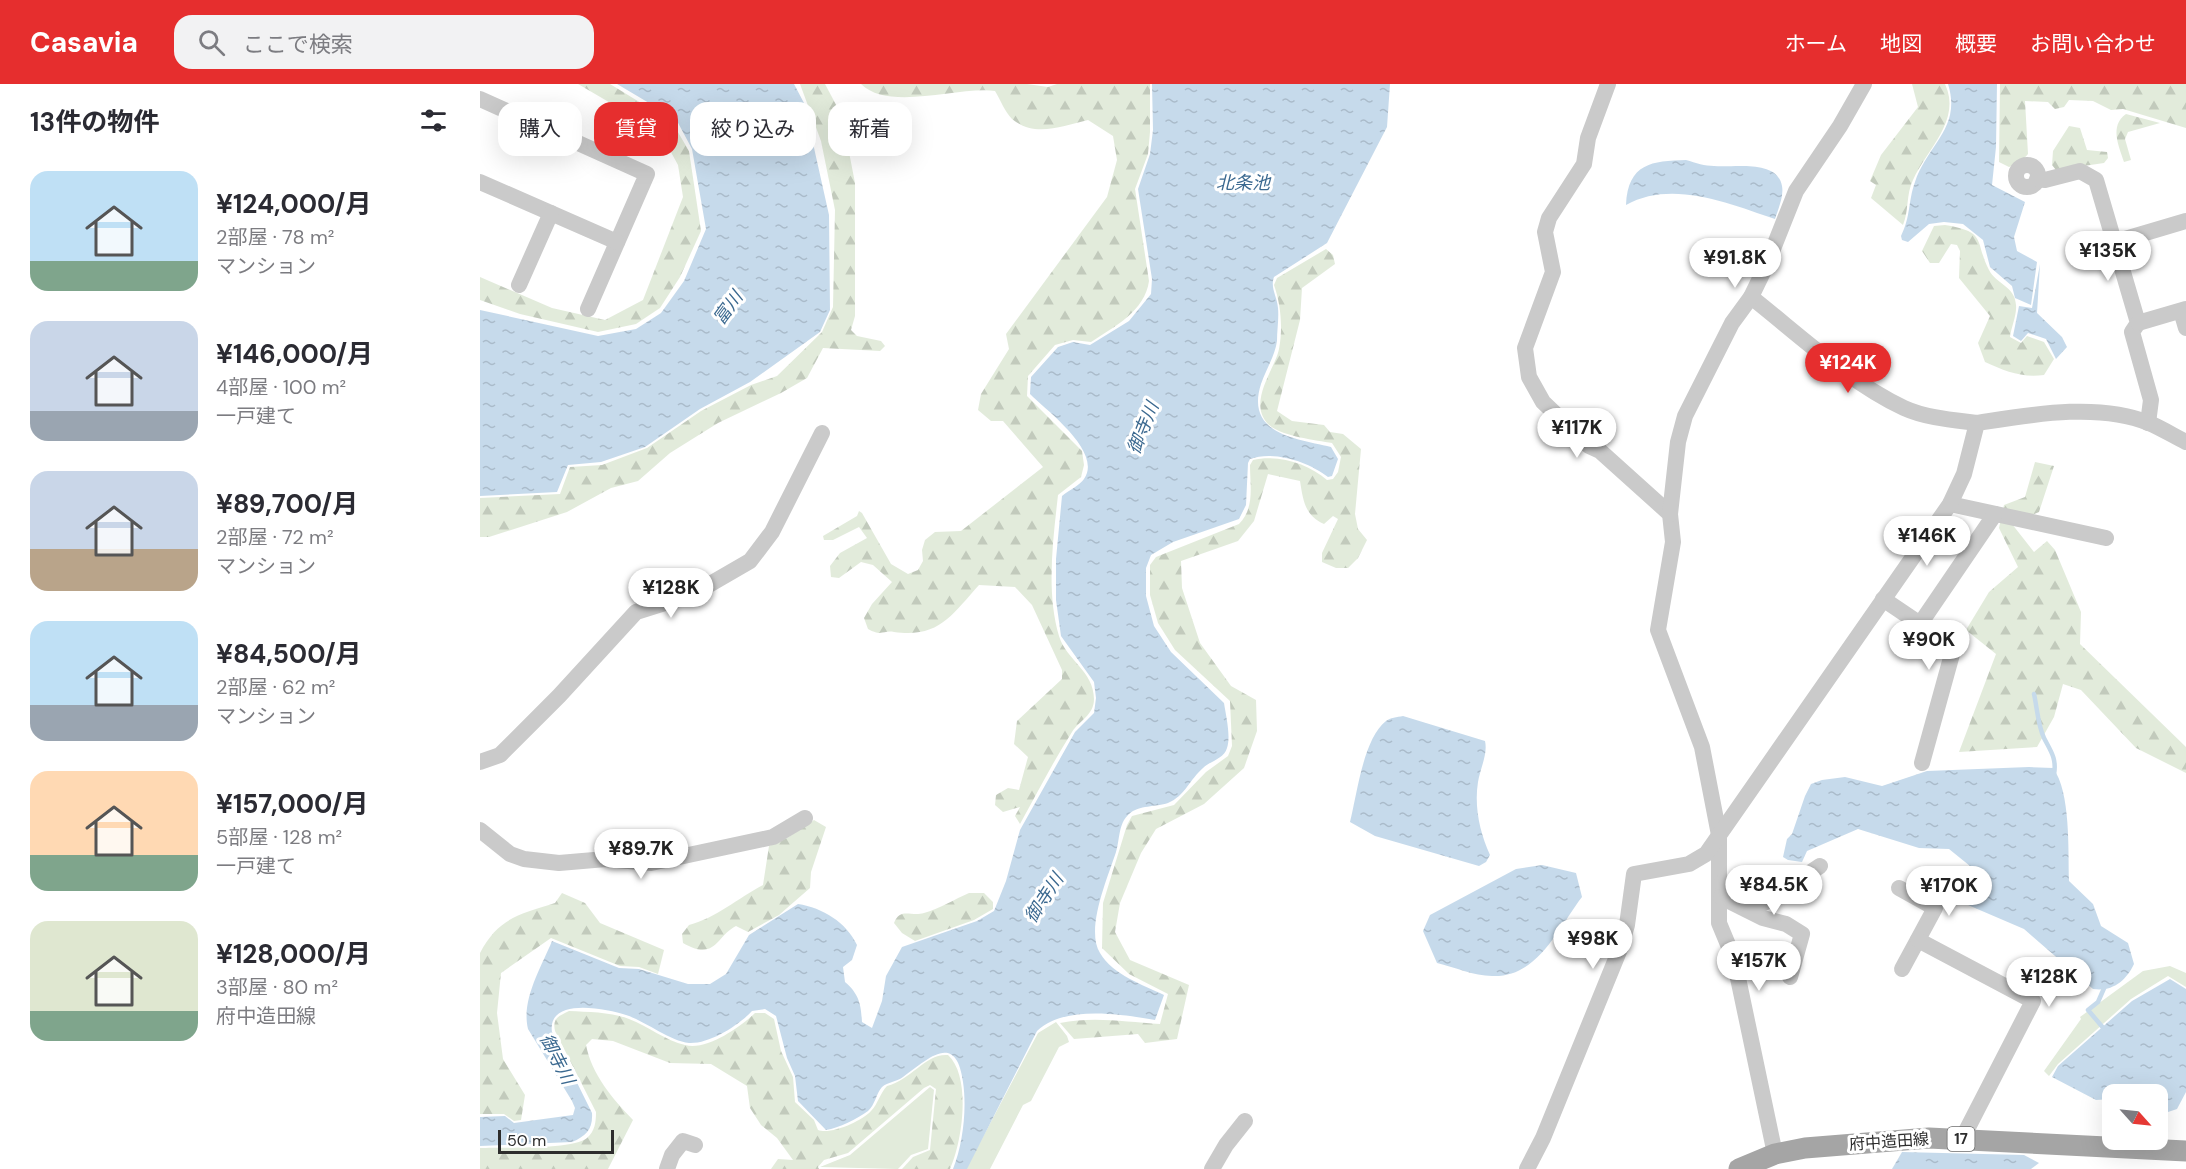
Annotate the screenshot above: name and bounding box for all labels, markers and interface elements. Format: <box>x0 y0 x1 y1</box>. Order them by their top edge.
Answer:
search box <box>174 15 594 69</box>
text: Casavia <box>30 24 138 61</box>
icon: search <box>195 26 228 59</box>
text: ここで検索 <box>243 30 353 59</box>
text: ホーム <box>1785 30 1847 58</box>
text: 地図 <box>1880 30 1922 58</box>
text: 概要 <box>1955 30 1997 58</box>
text: お問い合わせ <box>2030 30 2156 58</box>
chip: 購入 <box>498 102 582 156</box>
chip: 賃貸 <box>594 102 678 156</box>
chip: 絞り込み <box>690 102 816 156</box>
chip: 新着 <box>828 102 912 156</box>
icon: filters <box>417 104 450 137</box>
text: 13件の物件 <box>30 105 159 139</box>
water label: 北条池 <box>1216 171 1272 195</box>
text: ¥124,000/月 <box>216 187 371 221</box>
icon: home <box>78 195 150 267</box>
text: 2部屋 · 78 m² <box>216 224 334 250</box>
pin: ¥135K <box>2066 231 2150 282</box>
text: ¥135K <box>2079 237 2137 263</box>
pin: ¥91.8K <box>1686 238 1784 289</box>
text: ¥91.8K <box>1703 244 1767 270</box>
text: マンション <box>216 253 316 279</box>
water label: 富川 <box>708 285 749 330</box>
text: ¥146,000/月 <box>216 337 373 371</box>
pin: ¥124K <box>1806 343 1890 394</box>
icon: home <box>78 345 150 417</box>
text: ¥124K <box>1819 349 1877 375</box>
text: 4部屋 · 100 m² <box>216 374 346 400</box>
water label: 御寺川 <box>1122 397 1165 458</box>
text: 一戸建て <box>216 403 296 429</box>
pin: ¥117K <box>1535 408 1619 459</box>
text: ¥117K <box>1551 414 1603 440</box>
text: ¥89,700/月 <box>216 487 358 521</box>
icon: home <box>78 495 150 567</box>
pin: ¥146K <box>1885 516 1969 567</box>
text: ¥146K <box>1897 522 1957 548</box>
text: 2部屋 · 72 m² <box>216 524 334 550</box>
text: マンション <box>216 553 316 579</box>
pin: ¥128K <box>629 568 713 619</box>
text: ¥128K <box>642 574 700 600</box>
pin: ¥90K <box>1893 620 1965 671</box>
text: ¥90K <box>1903 626 1955 652</box>
text: ¥84,500/月 <box>216 637 362 671</box>
icon: home <box>78 645 150 717</box>
text: 2部屋 · 62 m² <box>216 674 335 700</box>
text: マンション <box>216 703 316 729</box>
text: ¥157,000/月 <box>216 787 368 821</box>
icon: home <box>78 795 150 867</box>
text: 5部屋 · 128 m² <box>216 824 342 850</box>
pin: ¥89.7K <box>592 829 690 880</box>
text: ¥89.7K <box>608 835 674 861</box>
text: 一戸建て <box>216 853 296 879</box>
pin: ¥84.5K <box>1725 865 1823 916</box>
pin: ¥170K <box>1907 866 1991 917</box>
water label: 御寺川 <box>1019 867 1070 927</box>
text: ¥84.5K <box>1739 871 1809 897</box>
text: ¥170K <box>1920 872 1978 898</box>
pin: ¥98K <box>1557 919 1629 970</box>
text: ¥98K <box>1567 925 1619 951</box>
text: ¥128,000/月 <box>216 937 371 971</box>
pin: ¥157K <box>1717 941 1801 992</box>
icon: home <box>78 945 150 1017</box>
text: ¥157K <box>1731 947 1787 973</box>
pin: ¥128K <box>2007 957 2091 1008</box>
text: ¥128K <box>2020 963 2078 989</box>
text: 3部屋 · 80 m² <box>216 974 338 1000</box>
text: 府中造田線 <box>216 1003 316 1029</box>
water label: 御寺川 <box>534 1029 581 1090</box>
north arrow <box>2102 1084 2168 1150</box>
map controls <box>2102 1084 2168 1150</box>
scale bar <box>498 1127 614 1154</box>
road number: 17 <box>1948 1127 1974 1151</box>
street label: 府中造田線 <box>1848 1128 1930 1155</box>
text: 50 m <box>507 1130 546 1151</box>

